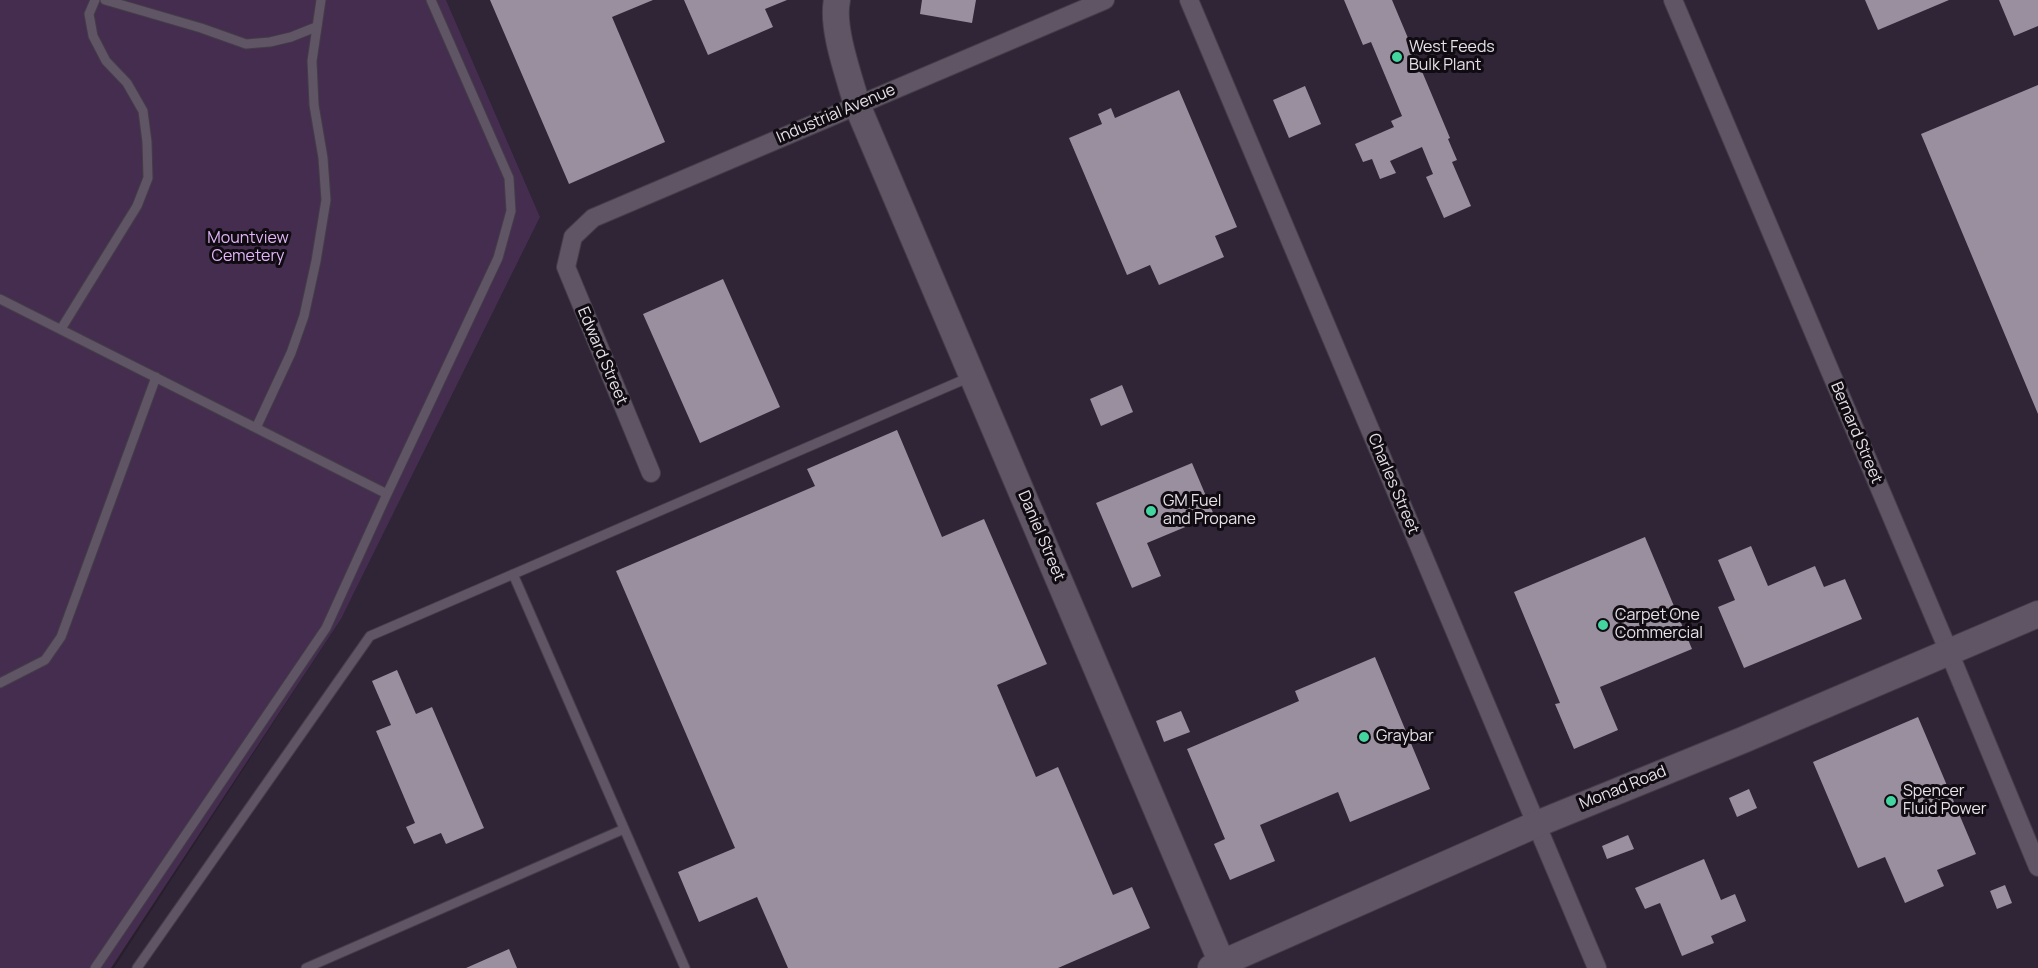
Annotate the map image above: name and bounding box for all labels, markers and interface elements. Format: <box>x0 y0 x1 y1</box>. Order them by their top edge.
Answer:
place label: West Feeds Bulk Plant <box>1409 38 1495 76</box>
marker: West Feeds Bulk Plant <box>1390 50 1404 64</box>
street label: Industrial Avenue <box>774 80 898 148</box>
park label: Mountview Cemetery <box>207 229 289 267</box>
street label: Edward Street <box>573 304 631 408</box>
street label: Bernard Street <box>1826 379 1886 487</box>
street label: Charles Street <box>1363 431 1423 537</box>
street label: Daniel Street <box>1013 488 1069 584</box>
place label: GM Fuel and Propane <box>1163 492 1256 530</box>
marker: GM Fuel and Propane <box>1144 504 1158 518</box>
place label: Carpet One Commercial <box>1615 606 1703 644</box>
marker: Carpet One Commercial <box>1596 618 1610 632</box>
place label: Graybar <box>1376 727 1434 747</box>
marker: Graybar <box>1357 730 1371 744</box>
street label: Monad Road <box>1577 762 1669 814</box>
place label: Spencer Fluid Power <box>1903 782 1987 820</box>
marker: Spencer Fluid Power <box>1884 794 1898 808</box>

